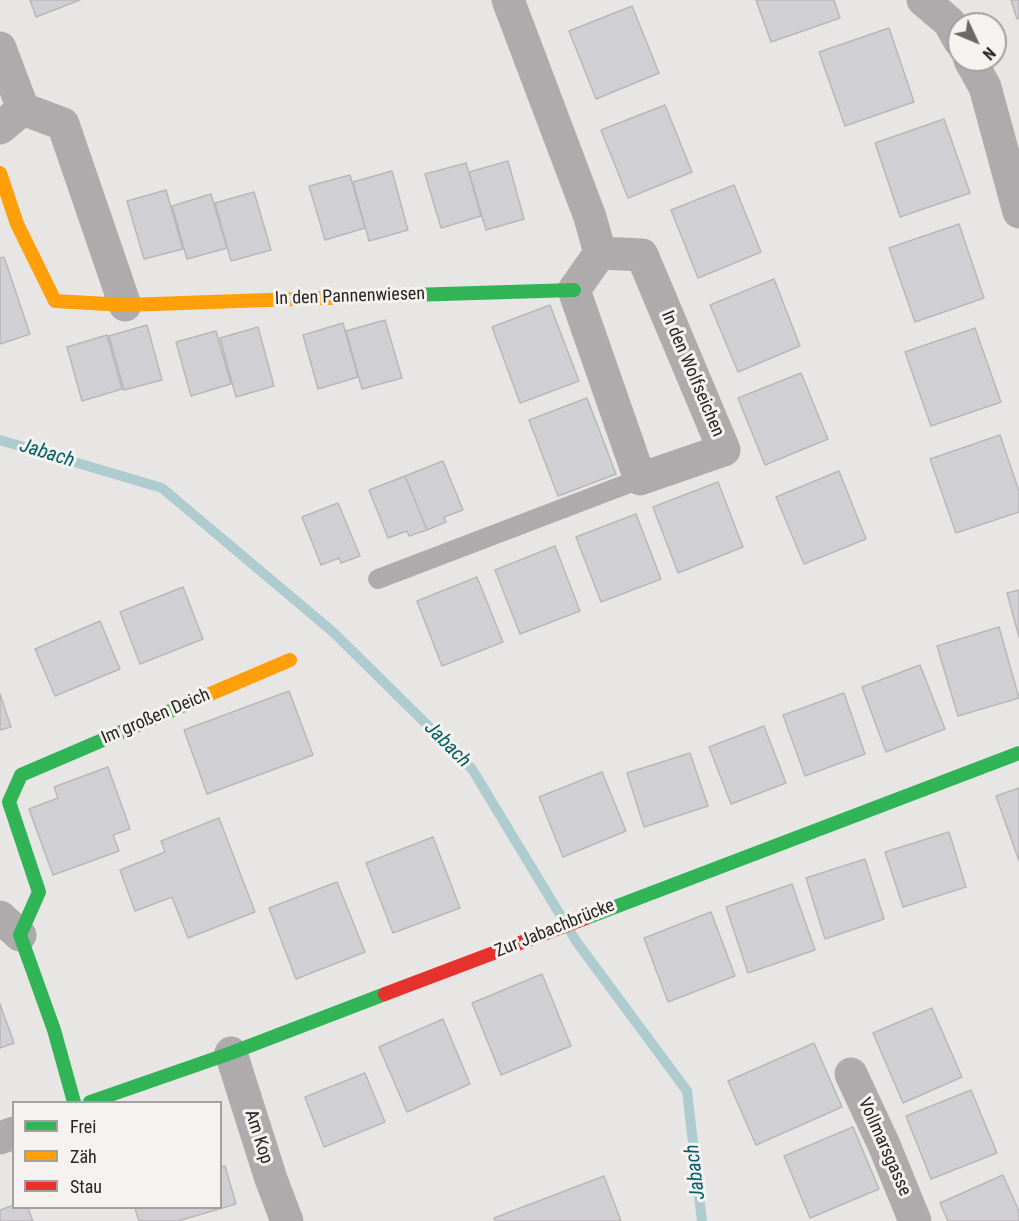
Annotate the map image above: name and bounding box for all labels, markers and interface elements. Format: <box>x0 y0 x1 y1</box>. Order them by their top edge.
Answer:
north arrow <box>947 12 1007 72</box>
text: N <box>979 43 999 64</box>
street label: In den Pannenwiesen <box>275 284 425 310</box>
street label: In den Wolfseichen <box>656 308 728 440</box>
water label: Jabach <box>17 434 77 474</box>
street label: Im großen Deich <box>98 684 214 750</box>
water label: Jabach <box>419 717 475 773</box>
street label: Zur Jabachbrücke <box>492 895 618 963</box>
street label: Vollmarsgasse <box>853 1095 915 1199</box>
legend <box>12 1101 222 1209</box>
street label: Am Kop <box>239 1107 277 1167</box>
text: Frei <box>70 1116 96 1137</box>
water label: Jabach <box>681 1143 711 1201</box>
text: Zäh <box>70 1146 97 1167</box>
text: Stau <box>70 1176 102 1197</box>

